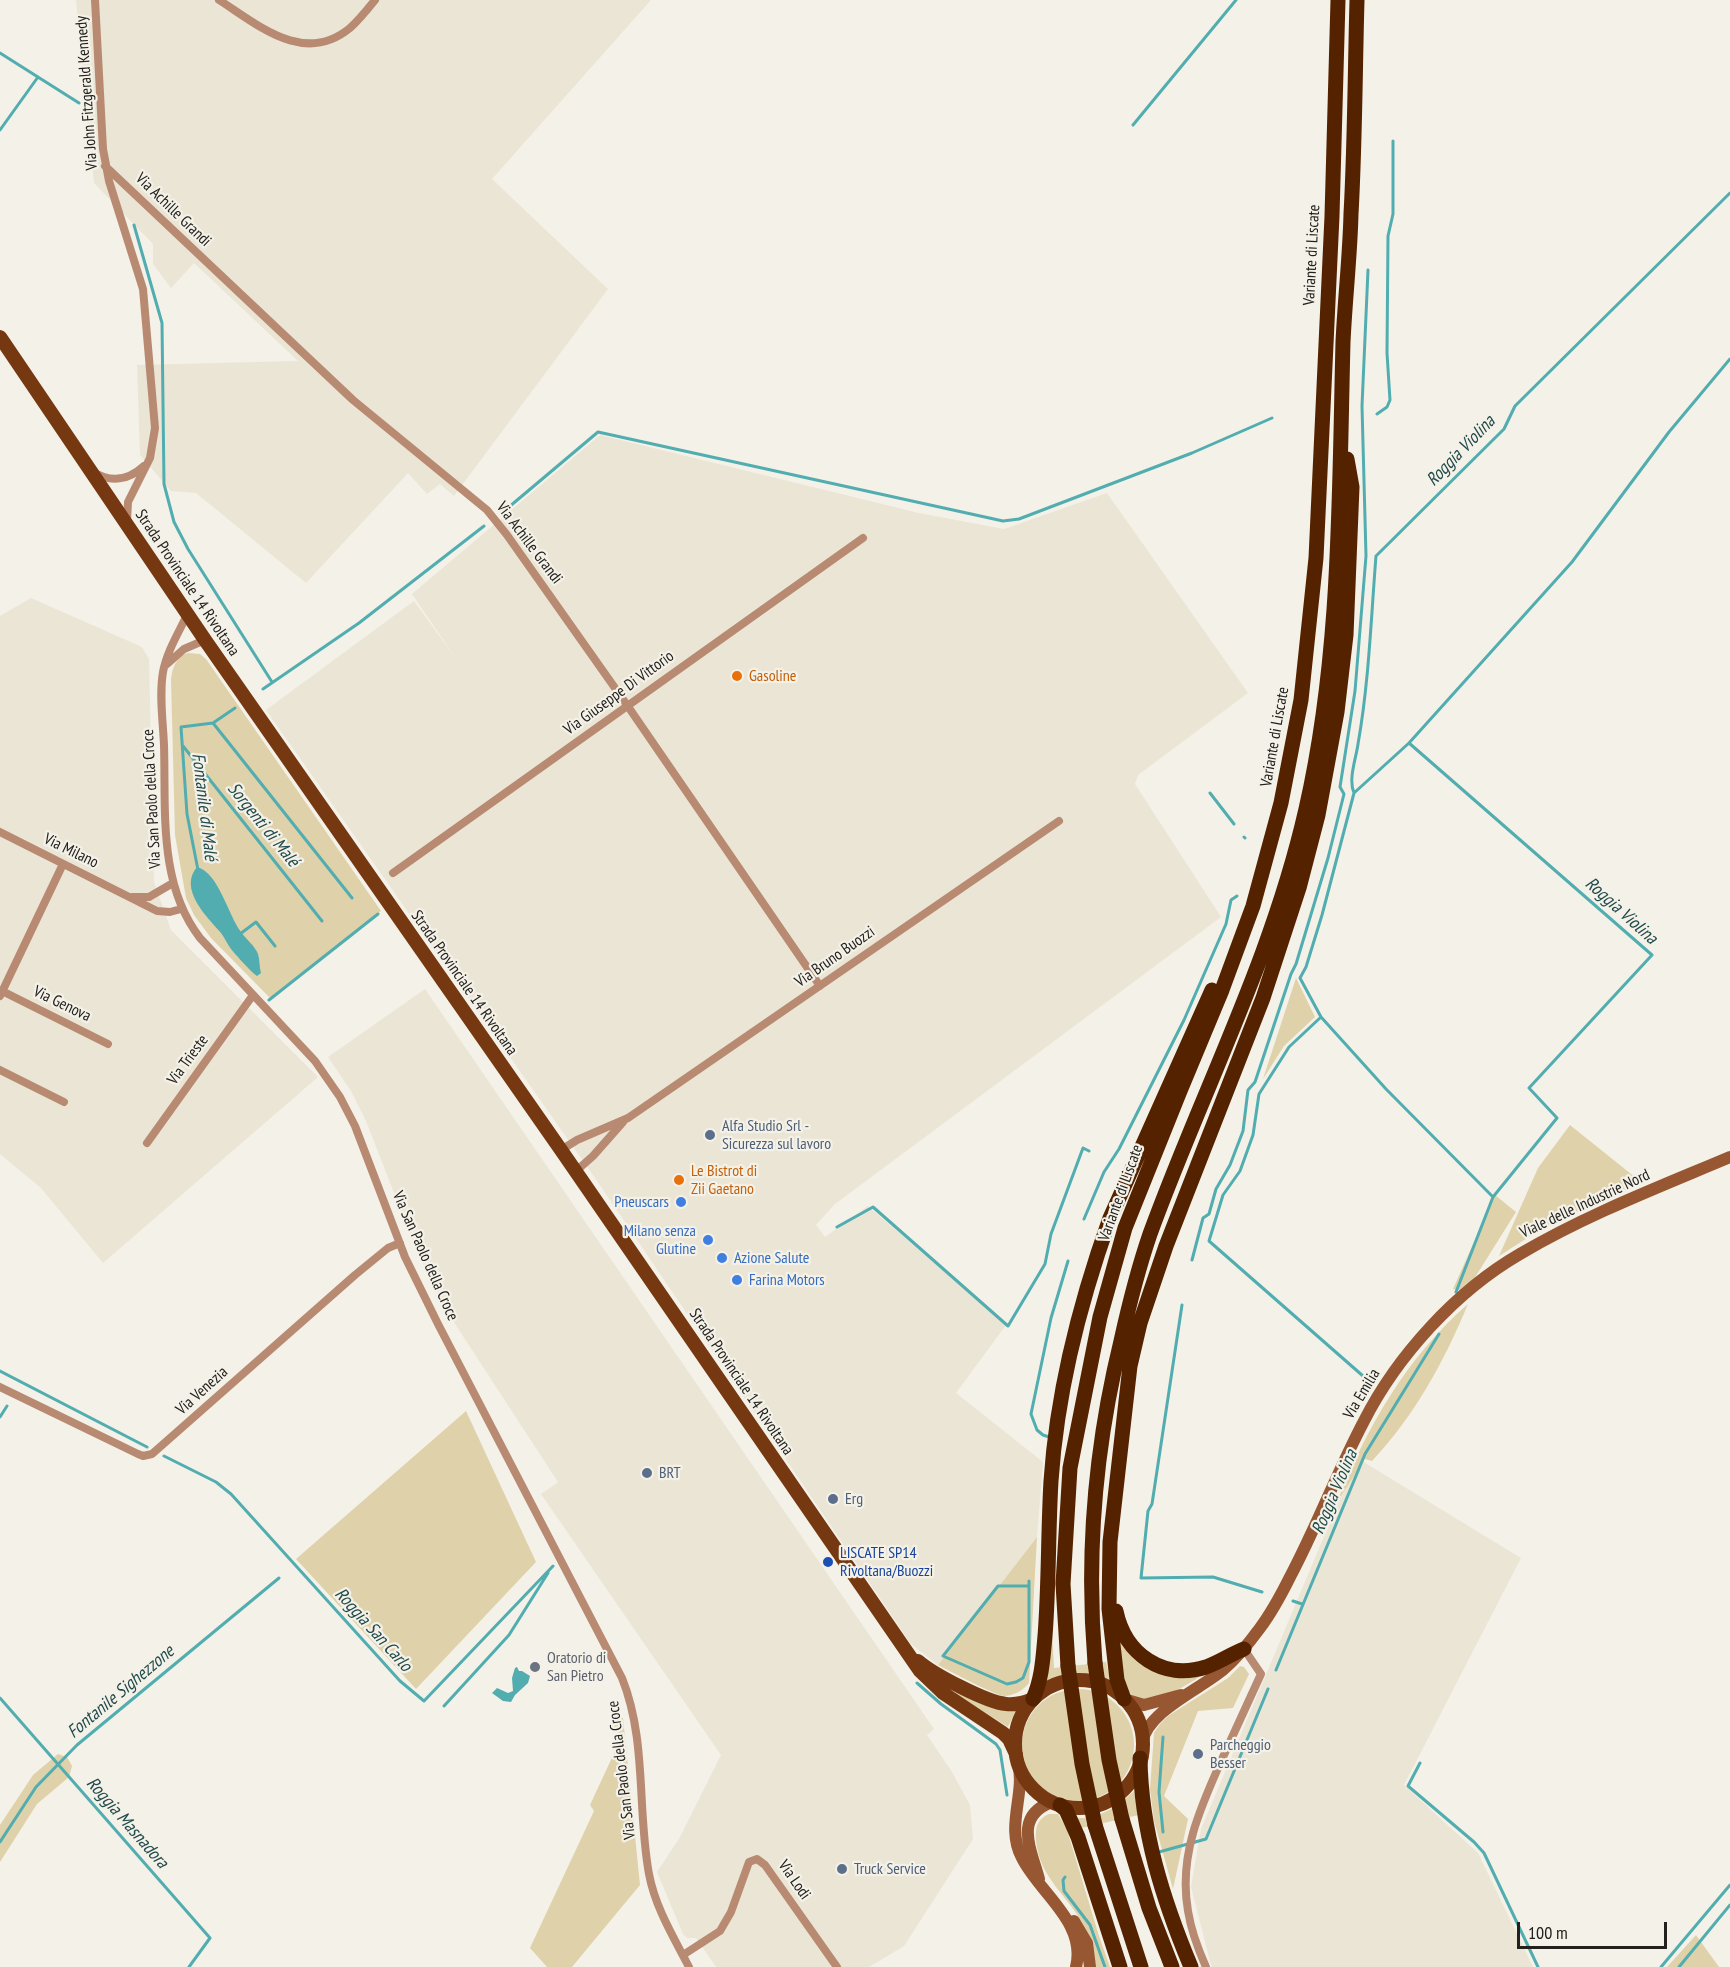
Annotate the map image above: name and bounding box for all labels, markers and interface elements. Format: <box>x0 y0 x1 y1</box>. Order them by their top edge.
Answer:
street label: Via John Fitzgerald Kennedy <box>72 15 102 171</box>
street label: Via Achille Grandi <box>131 169 215 251</box>
street label: Variante di Liscate <box>1300 204 1324 306</box>
water label: Roggia Violina <box>1422 411 1500 491</box>
street label: Via Achille Grandi <box>492 498 566 588</box>
street label: Strada Provinciale 14 Rivoltana <box>131 506 243 660</box>
street label: Via Giuseppe Di Vittorio <box>560 647 678 739</box>
place label: Gasoline <box>749 666 796 686</box>
marker: Gasoline <box>730 669 744 683</box>
street label: Variante di Liscate <box>1257 686 1293 788</box>
street label: Via San Paolo della Croce <box>139 729 165 869</box>
water label: Fontanile di Malé <box>187 752 221 862</box>
water label: Sorgenti di Malé <box>223 779 303 871</box>
street label: Via Milano <box>41 830 101 872</box>
water label: Roggia Violina <box>1581 873 1661 949</box>
street label: Strada Provinciale 14 Rivoltana <box>407 907 521 1059</box>
street label: Via Bruno Buozzi <box>791 922 879 992</box>
street label: Via Genova <box>30 982 94 1026</box>
street label: Via Trieste <box>163 1031 213 1089</box>
place label: Alfa Studio Srl - Sicurezza sul lavoro <box>722 1116 831 1154</box>
marker: Alfa Studio Srl - Sicurezza sul lavoro <box>703 1128 717 1142</box>
street label: Variante di Liscate <box>1095 1142 1147 1244</box>
place label: Le Bistrot di Zii Gaetano <box>691 1161 757 1199</box>
street label: Viale delle Industrie Nord <box>1517 1165 1653 1243</box>
marker: Le Bistrot di Zii Gaetano <box>672 1173 686 1187</box>
street label: Via San Paolo della Croce <box>388 1188 462 1324</box>
place label: Pneuscars <box>614 1192 669 1212</box>
marker: Pneuscars <box>674 1195 688 1209</box>
place label: Milano senza Glutine <box>624 1221 696 1259</box>
marker: Milano senza Glutine <box>701 1233 715 1247</box>
place label: Azione Salute <box>734 1248 809 1268</box>
marker: Azione Salute <box>715 1251 729 1265</box>
place label: Farina Motors <box>749 1270 825 1290</box>
marker: Farina Motors <box>730 1273 744 1287</box>
street label: Strada Provinciale 14 Rivoltana <box>685 1305 797 1459</box>
street label: Via Venezia <box>172 1363 232 1419</box>
street label: Via Emilia <box>1340 1365 1384 1423</box>
water label: Roggia Violina <box>1308 1447 1362 1537</box>
place label: BRT <box>659 1463 681 1483</box>
marker: BRT <box>640 1466 654 1480</box>
place label: Erg <box>845 1489 863 1509</box>
marker: Erg <box>826 1492 840 1506</box>
place label: LISCATE SP14 Rivoltana/Buozzi <box>840 1543 933 1581</box>
marker: LISCATE SP14 Rivoltana/Buozzi <box>821 1555 835 1569</box>
water label: Roggia San Carlo <box>330 1584 416 1676</box>
water label: Fontanile Sighezzone <box>63 1641 179 1743</box>
place label: Oratorio di San Pietro <box>547 1648 606 1686</box>
marker: Oratorio di San Pietro <box>528 1660 542 1674</box>
street label: Via San Paolo della Croce <box>604 1700 640 1840</box>
place label: Parcheggio Besser <box>1210 1735 1271 1773</box>
marker: Parcheggio Besser <box>1191 1747 1205 1761</box>
water label: Roggia Masnadora <box>82 1773 172 1873</box>
street label: Via Lodi <box>774 1857 814 1903</box>
place label: Truck Service <box>854 1859 926 1879</box>
marker: Truck Service <box>835 1862 849 1876</box>
scale bar <box>1520 1910 1670 1948</box>
text: 100 m <box>1528 1921 1568 1944</box>

